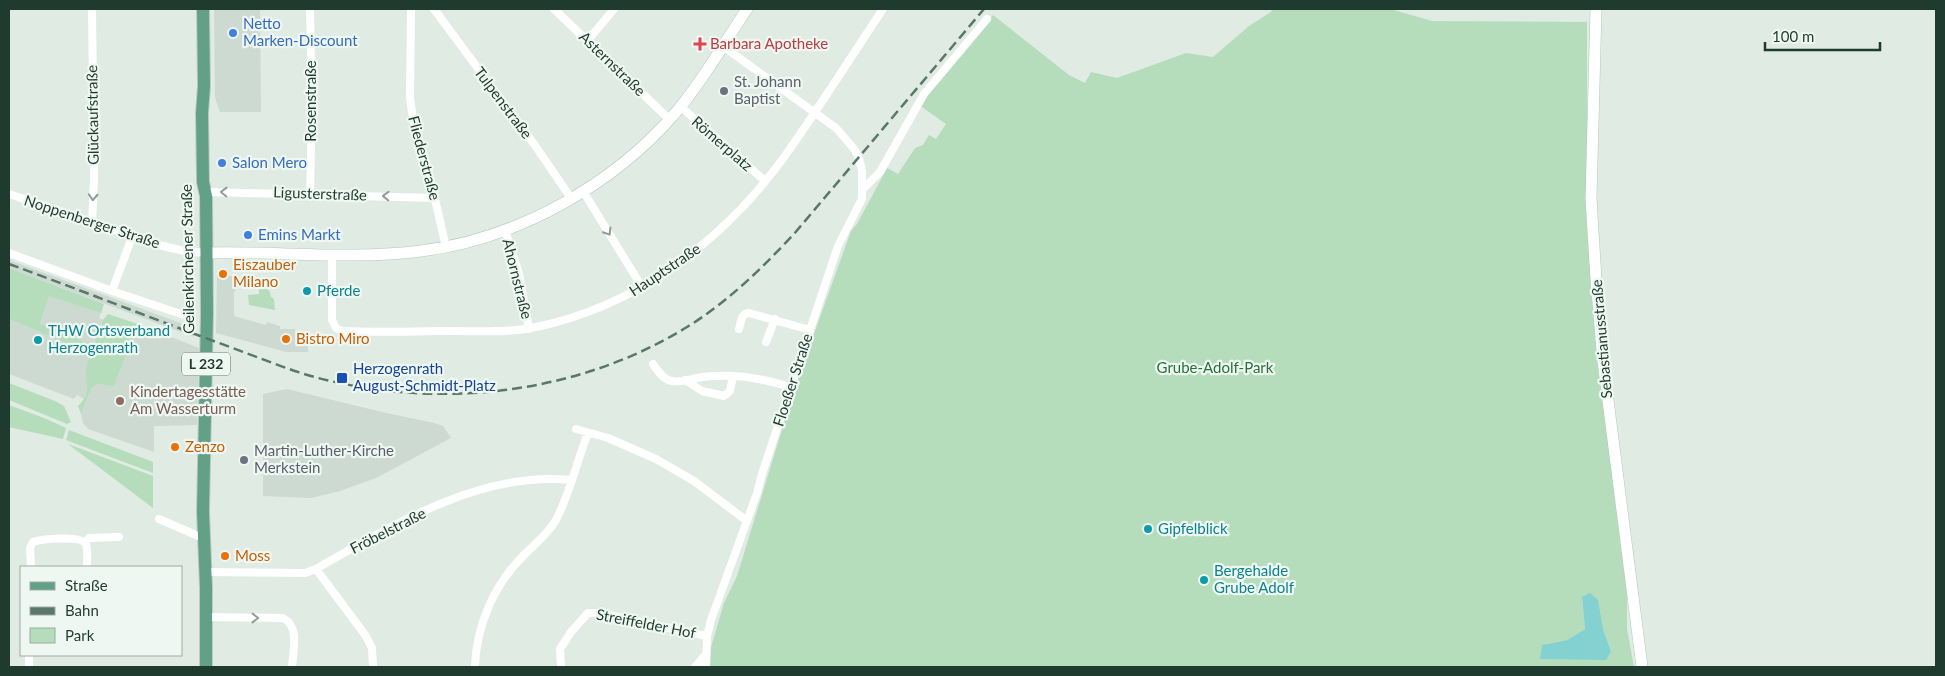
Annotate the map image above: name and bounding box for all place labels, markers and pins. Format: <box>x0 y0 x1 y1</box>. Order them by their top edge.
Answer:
place label: Netto Marken-Discount <box>243 14 358 49</box>
marker: Netto Marken-Discount <box>227 27 239 39</box>
place label: Barbara Apotheke <box>710 34 828 52</box>
marker: Barbara Apotheke <box>694 38 706 50</box>
place label: St. Johann Baptist <box>734 72 801 107</box>
marker: St. Johann Baptist <box>718 85 730 97</box>
place label: Salon Mero <box>232 153 307 171</box>
marker: Salon Mero <box>216 157 228 169</box>
place label: Emins Markt <box>258 225 341 243</box>
marker: Emins Markt <box>242 229 254 241</box>
place label: Eiszauber Milano <box>233 255 297 290</box>
marker: Eiszauber Milano <box>217 268 229 280</box>
place label: Pferde <box>317 281 361 299</box>
marker: Pferde <box>301 285 313 297</box>
place label: THW Ortsverband Herzogenrath <box>48 321 170 356</box>
place label: Bistro Miro <box>296 329 370 347</box>
marker: Bistro Miro <box>280 333 292 345</box>
marker: THW Ortsverband Herzogenrath <box>32 334 44 346</box>
place label: Herzogenrath August-Schmidt-Platz <box>353 359 496 394</box>
marker: Herzogenrath August-Schmidt-Platz <box>335 371 349 385</box>
place label: Kindertagesstätte Am Wasserturm <box>130 382 246 417</box>
marker: Kindertagesstätte Am Wasserturm <box>114 395 126 407</box>
place label: Zenzo <box>185 437 225 455</box>
marker: Zenzo <box>169 441 181 453</box>
place label: Martin-Luther-Kirche Merkstein <box>254 441 394 476</box>
marker: Martin-Luther-Kirche Merkstein <box>238 454 250 466</box>
place label: Gipfelblick <box>1158 519 1228 537</box>
marker: Gipfelblick <box>1142 523 1154 535</box>
place label: Moss <box>235 546 270 564</box>
marker: Moss <box>219 550 231 562</box>
place label: Bergehalde Grube Adolf <box>1214 561 1295 596</box>
marker: Bergehalde Grube Adolf <box>1198 574 1210 586</box>

